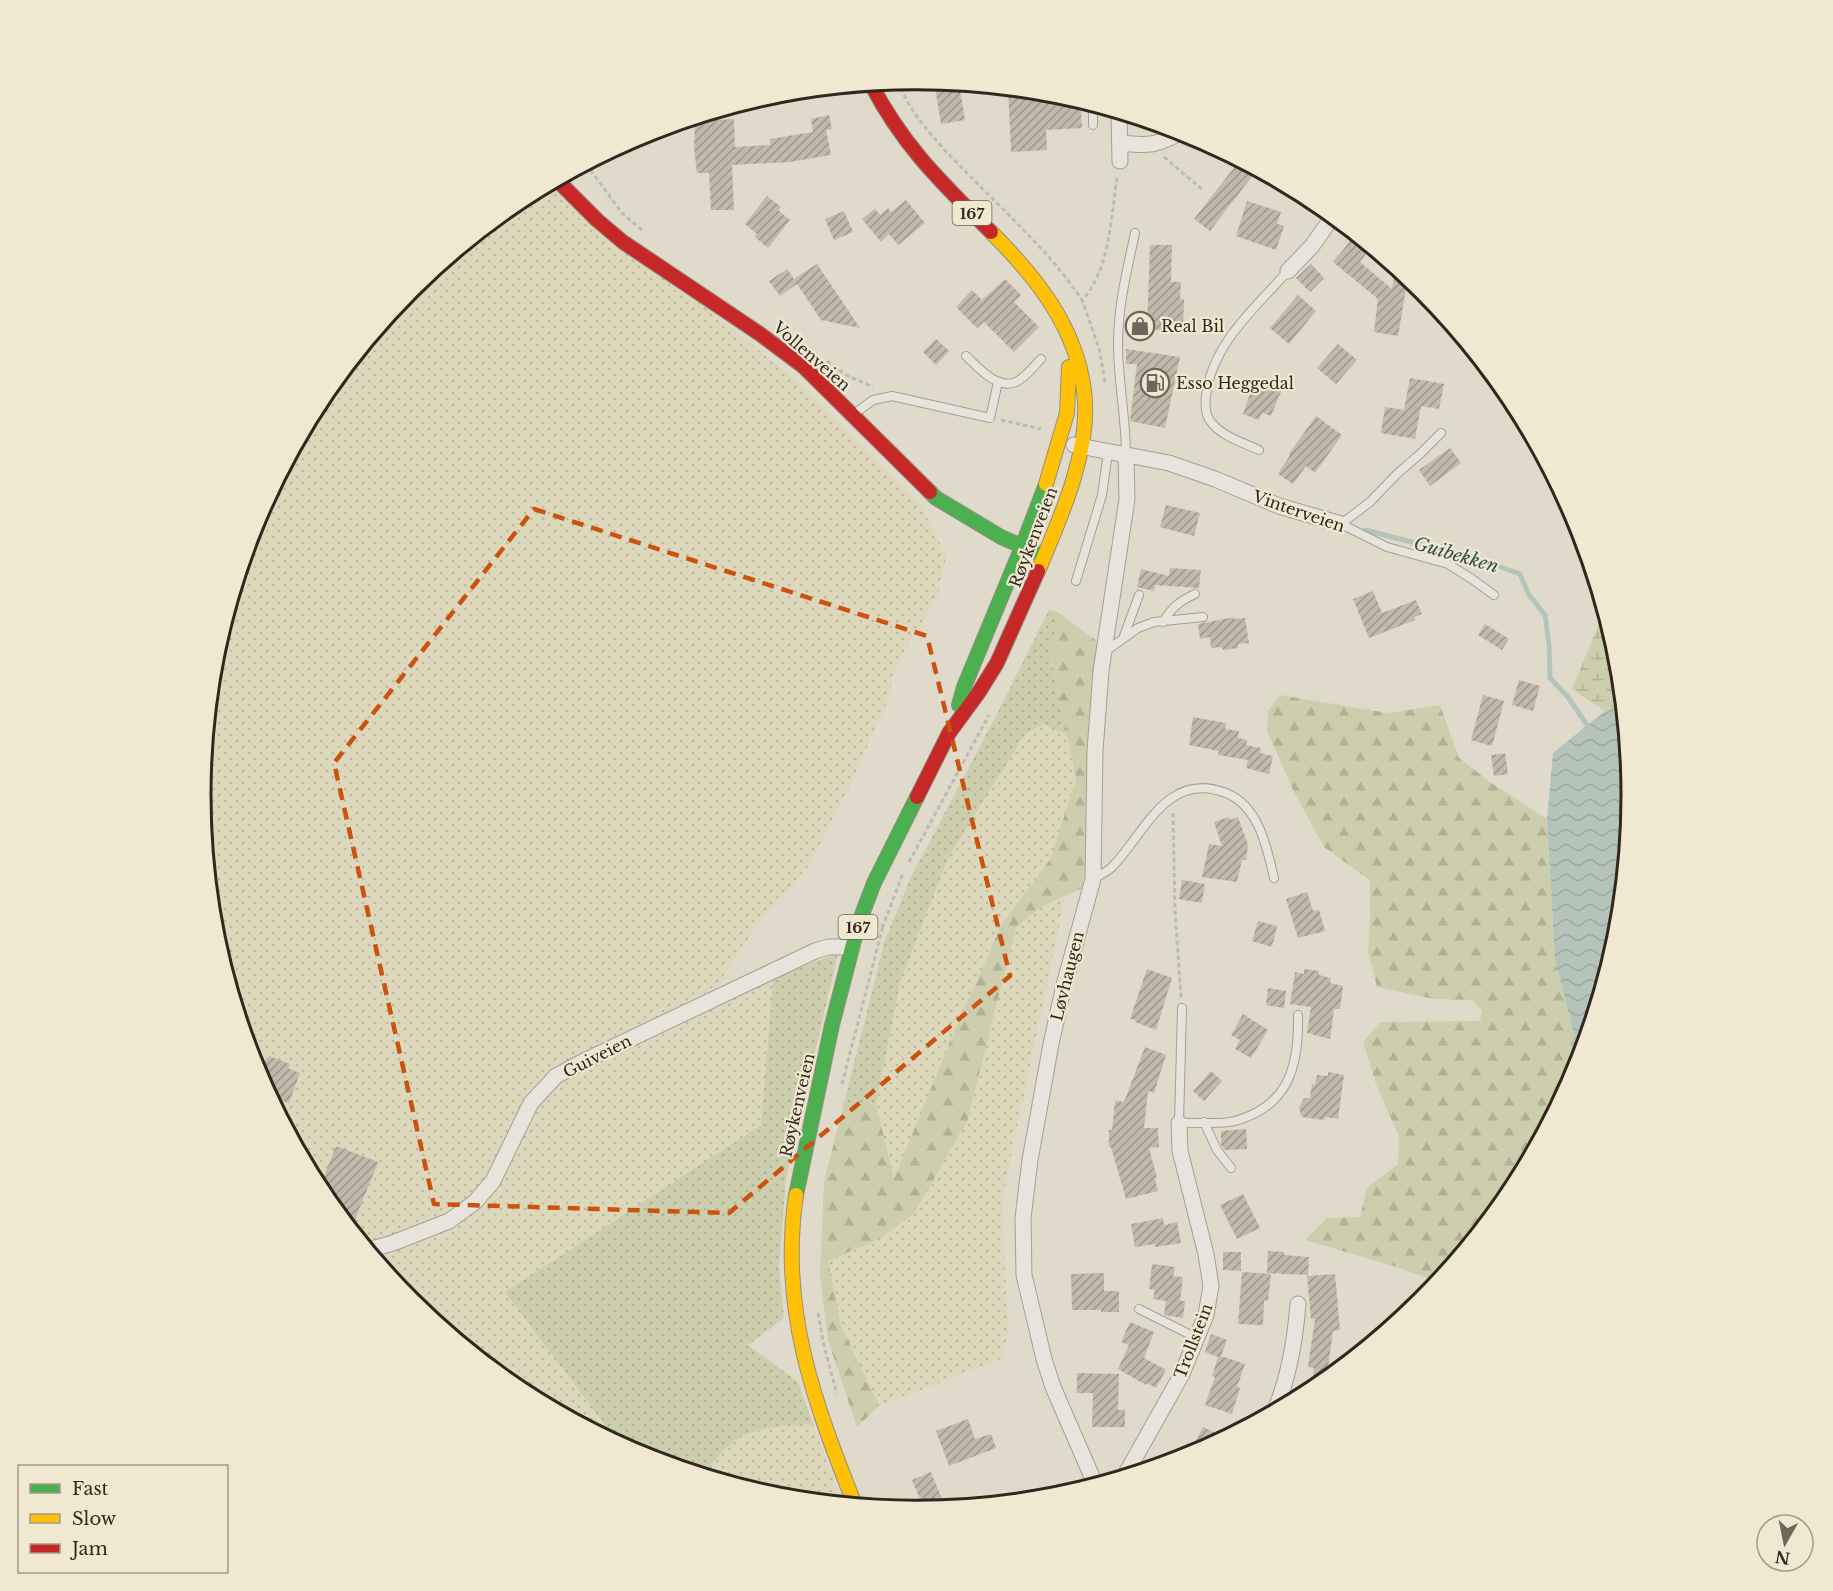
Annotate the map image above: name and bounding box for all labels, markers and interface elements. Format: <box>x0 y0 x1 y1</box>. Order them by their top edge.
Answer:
road number: 167 <box>952 201 992 225</box>
shop icon: Real Bil <box>1124 310 1156 342</box>
street label: Vollenveien <box>768 316 855 395</box>
place label: Real Bil <box>1161 316 1224 336</box>
fuel station icon: Esso Heggedal <box>1139 367 1171 399</box>
place label: Esso Heggedal <box>1176 373 1294 393</box>
street label: Røykenveien <box>1005 484 1061 590</box>
street label: Vinterveien <box>1249 486 1348 536</box>
water label: Guibekken <box>1411 532 1501 578</box>
road number: 167 <box>838 915 878 939</box>
street label: Løvhaugen <box>1046 929 1088 1023</box>
street label: Guiveien <box>559 1030 635 1082</box>
street label: Røykenveien <box>775 1051 819 1159</box>
street label: Trollstein <box>1170 1301 1216 1381</box>
legend <box>18 1465 228 1573</box>
text: Fast <box>72 1478 109 1500</box>
text: Slow <box>72 1508 117 1530</box>
north arrow <box>1755 1513 1815 1573</box>
text: Jam <box>70 1538 108 1560</box>
text: N <box>1774 1547 1792 1569</box>

